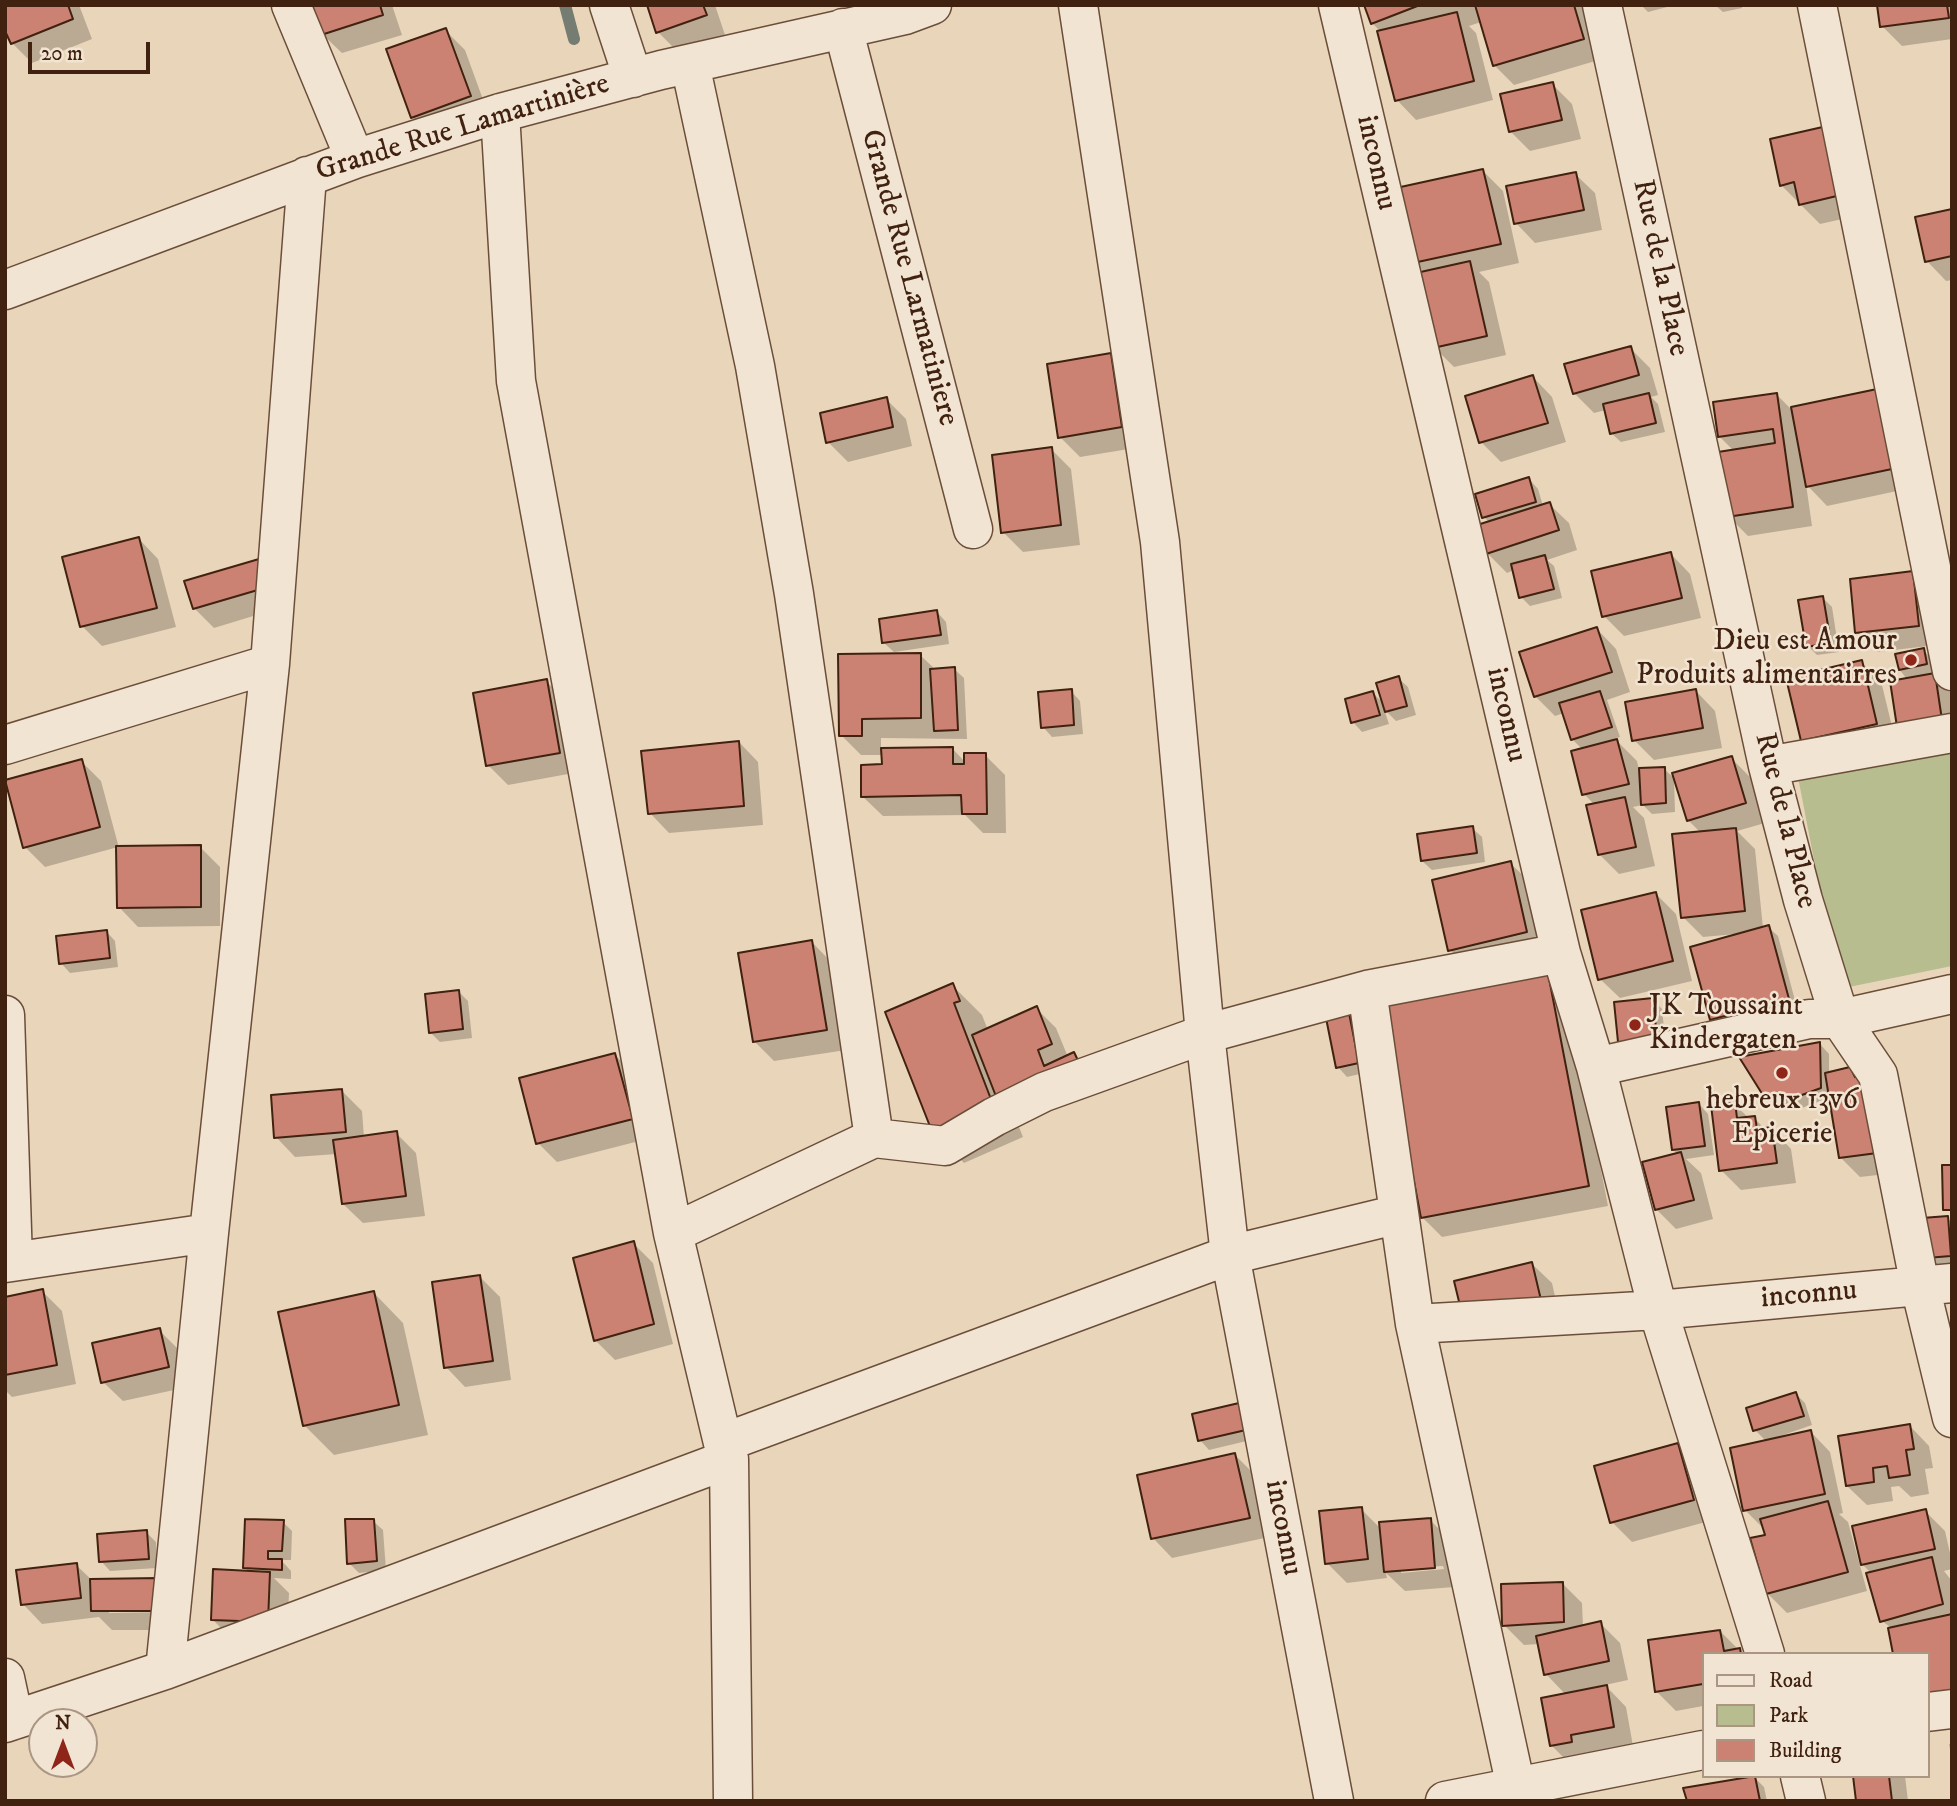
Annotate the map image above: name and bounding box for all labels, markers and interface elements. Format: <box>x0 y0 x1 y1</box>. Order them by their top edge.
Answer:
scale bar <box>32 28 154 72</box>
text: 20 m <box>41 41 83 67</box>
street label: Grande Rue Lamartinière <box>312 67 614 191</box>
street label: inconnu <box>1347 112 1403 214</box>
street label: Grande Rue Larmatiniere <box>851 126 965 430</box>
street label: Rue de la Place <box>1623 176 1695 360</box>
place label: Dieu est Amour Produits alimentairres <box>1636 625 1897 696</box>
marker: Dieu est Amour Produits alimentairres <box>1903 652 1919 668</box>
street label: inconnu <box>1477 664 1533 766</box>
street label: Rue de la Place <box>1745 729 1823 913</box>
place label: JK Toussaint Kindergaten <box>1649 990 1803 1060</box>
marker: JK Toussaint Kindergaten <box>1627 1017 1643 1033</box>
marker: hebreux 13v6 Epicerie <box>1774 1065 1790 1081</box>
place label: hebreux 13v6 Epicerie <box>1706 1084 1858 1154</box>
street label: inconnu <box>1759 1274 1859 1318</box>
street label: inconnu <box>1255 1477 1309 1579</box>
legend <box>1702 1652 1929 1778</box>
text: Road <box>1769 1668 1813 1694</box>
text: Park <box>1769 1703 1808 1729</box>
north arrow <box>28 1708 98 1778</box>
text: N <box>55 1712 71 1735</box>
text: Building <box>1769 1738 1841 1764</box>

